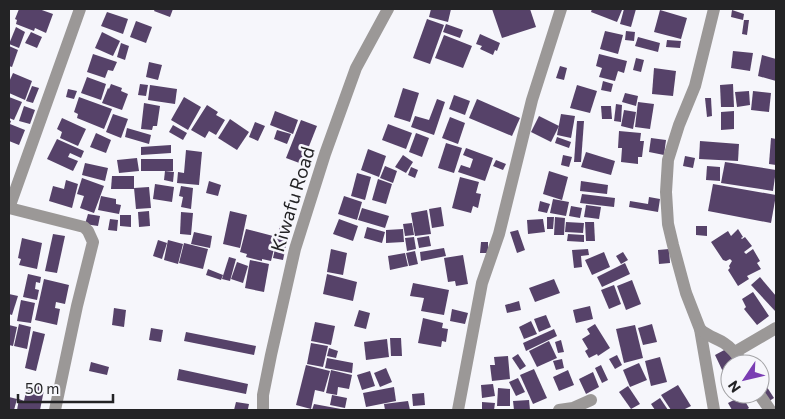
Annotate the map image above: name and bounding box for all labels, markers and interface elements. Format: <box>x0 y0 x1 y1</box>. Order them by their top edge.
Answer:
street label: Kiwafu Road <box>265 144 319 254</box>
north arrow <box>720 354 770 404</box>
scale bar <box>18 372 112 404</box>
text: N <box>724 378 744 396</box>
text: 50 m <box>25 379 59 397</box>

